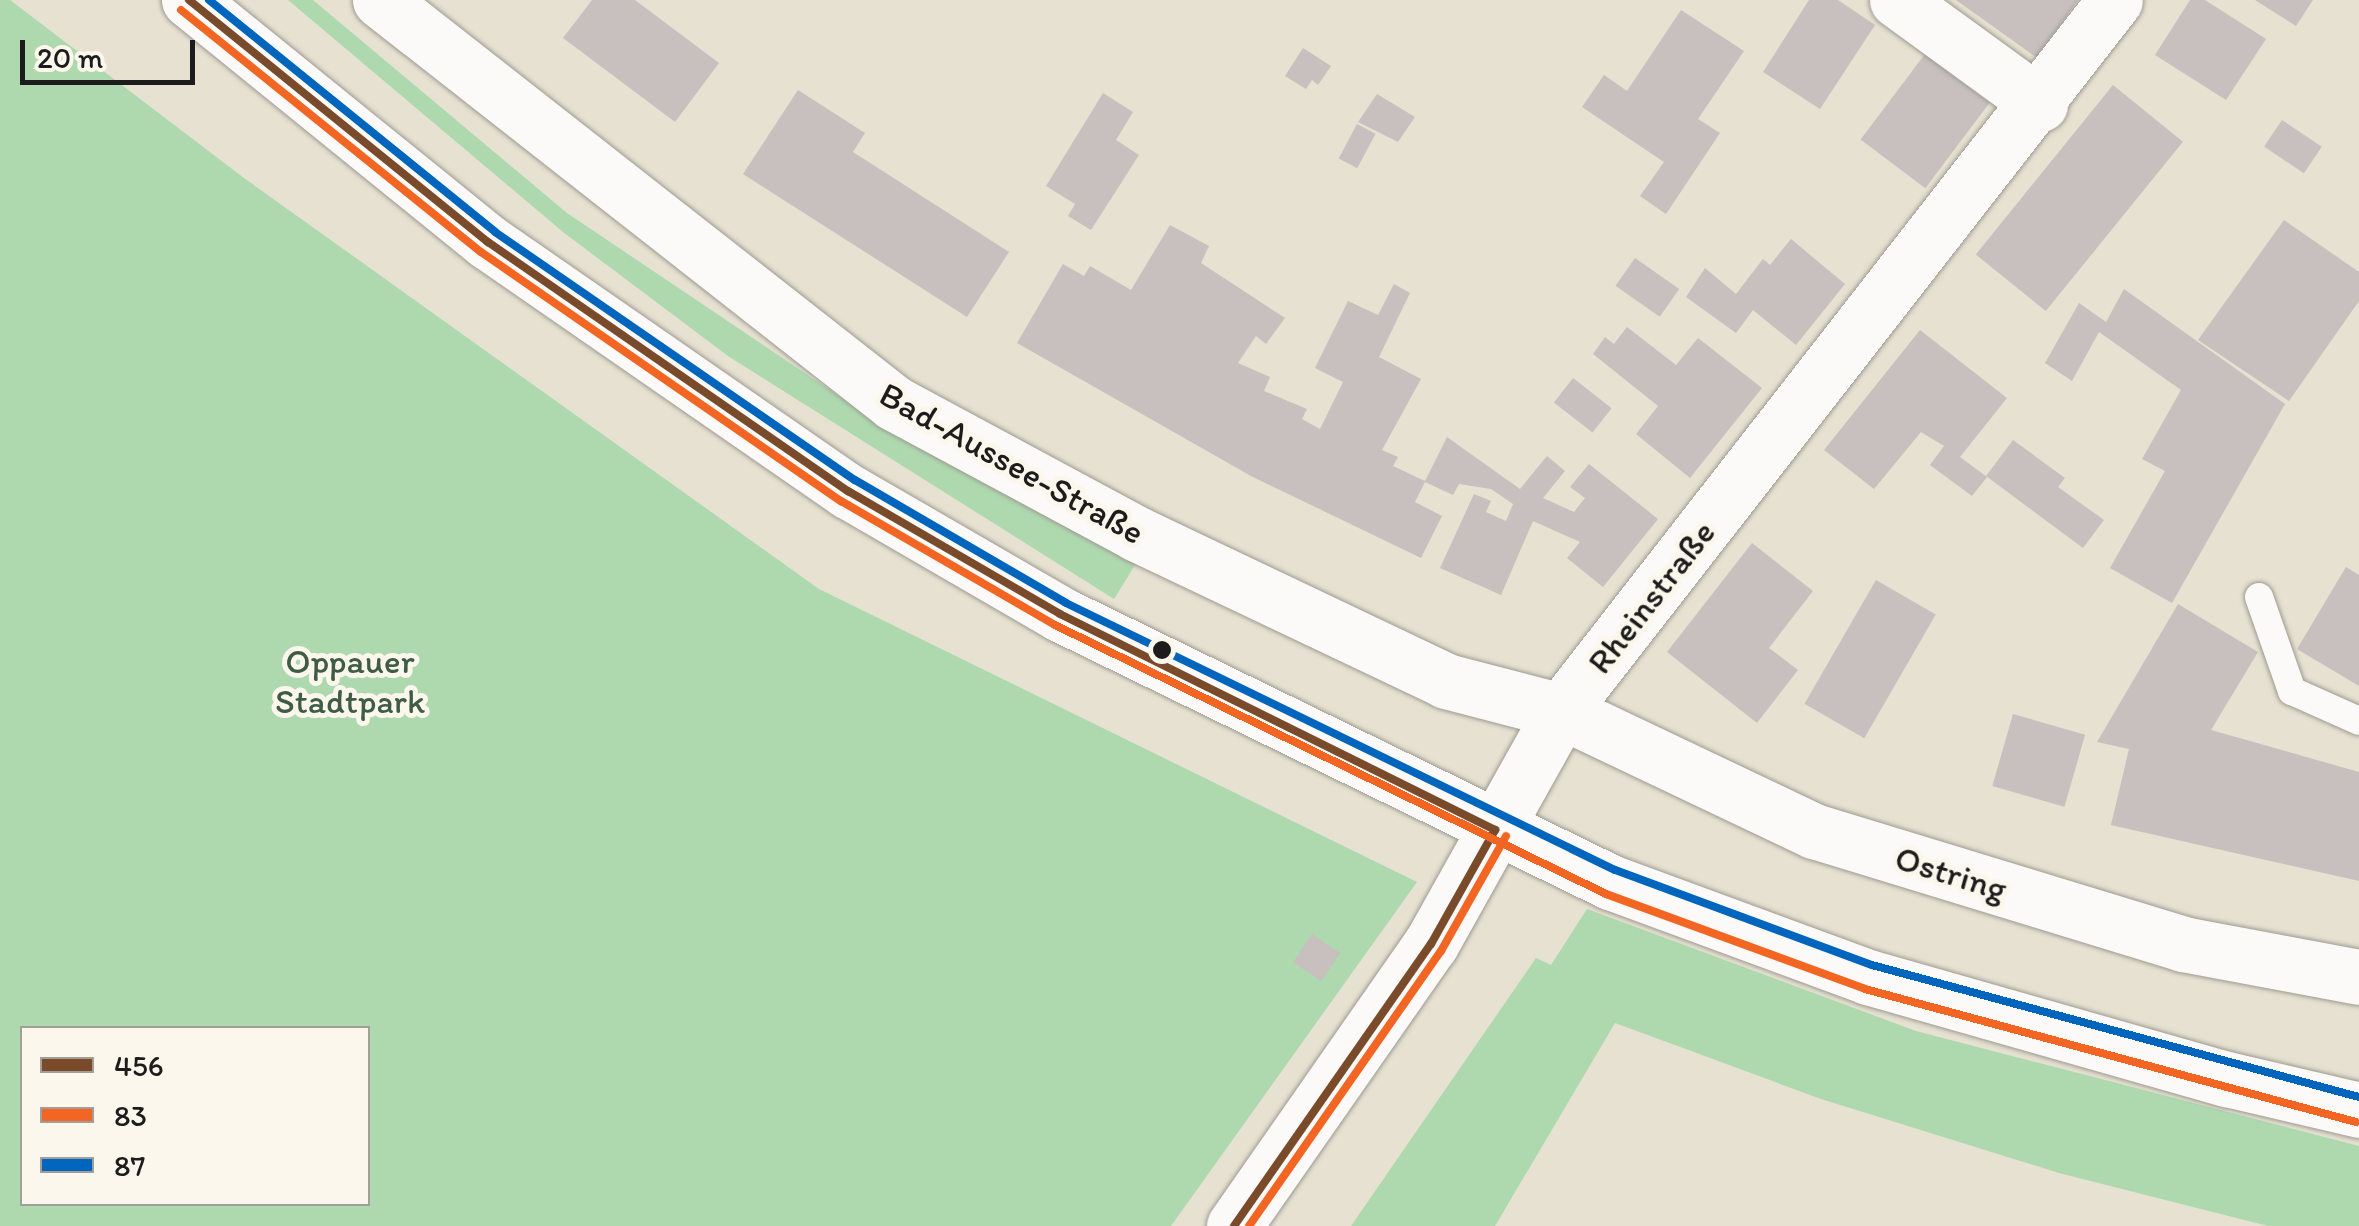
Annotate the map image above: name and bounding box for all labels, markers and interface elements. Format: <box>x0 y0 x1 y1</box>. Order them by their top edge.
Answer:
scale bar <box>25 20 200 82</box>
text: 20 m <box>37 39 103 76</box>
street label: Bad-Aussee-Straße <box>872 373 1152 553</box>
street label: Rheinstraße <box>1578 512 1724 682</box>
park label: Oppauer Stadtpark <box>275 640 425 722</box>
unlabelled marker <box>1152 640 1172 660</box>
street label: Ostring <box>1890 836 2012 910</box>
legend <box>20 1026 370 1206</box>
text: 456 <box>114 1047 164 1084</box>
text: 83 <box>114 1097 147 1134</box>
text: 87 <box>114 1147 145 1184</box>

